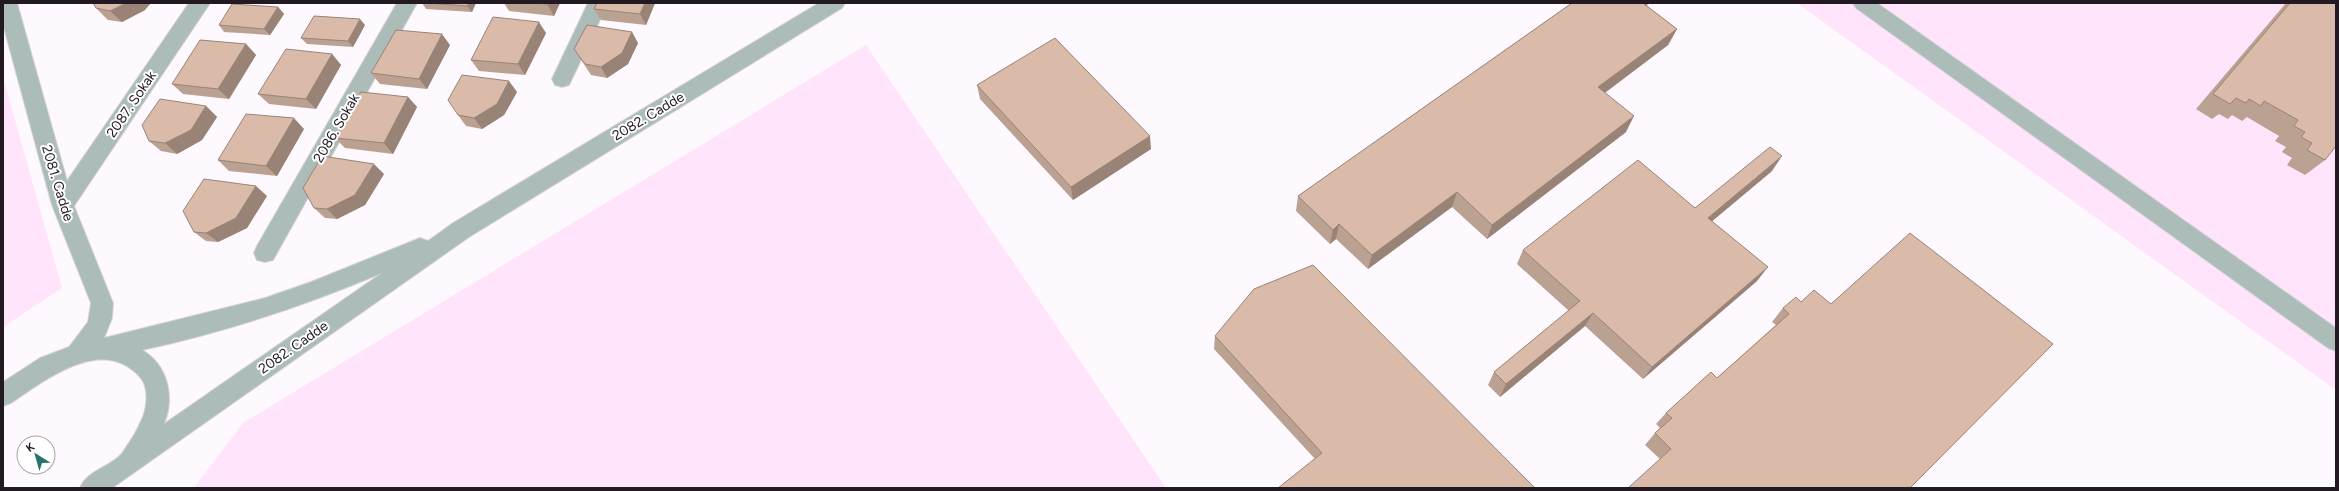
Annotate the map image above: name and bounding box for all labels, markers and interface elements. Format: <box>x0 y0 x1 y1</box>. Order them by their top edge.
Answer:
street label: 2087. Sokak <box>103 68 160 141</box>
street label: 2082. Cadde <box>609 88 688 145</box>
street label: 2086. Sokak <box>310 90 363 166</box>
street label: 2081. Cadde <box>38 143 77 224</box>
street label: 2082. Cadde <box>255 317 332 378</box>
north arrow <box>16 435 56 475</box>
text: K <box>23 440 38 455</box>

